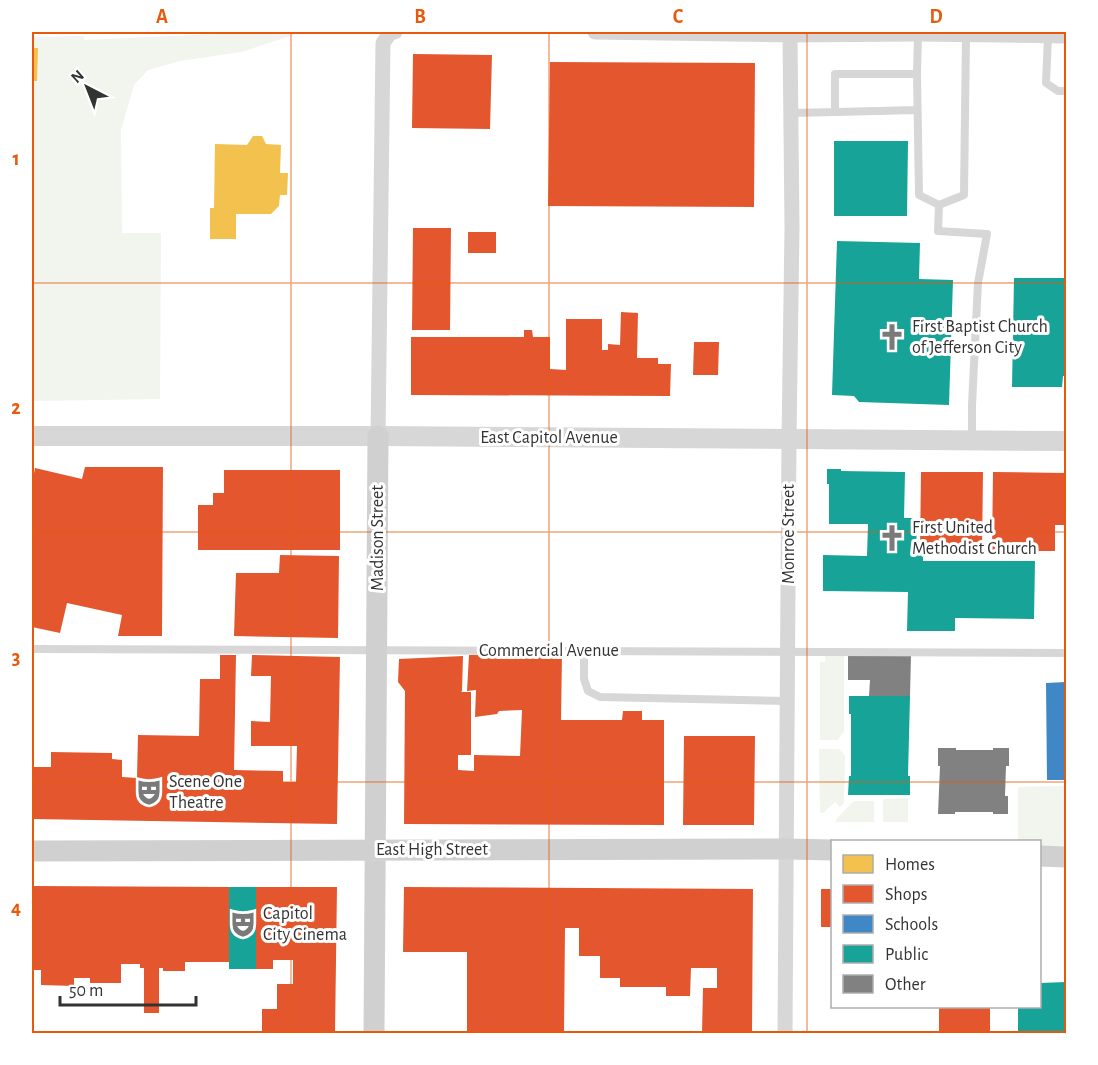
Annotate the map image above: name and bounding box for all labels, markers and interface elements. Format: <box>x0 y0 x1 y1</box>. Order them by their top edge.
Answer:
text: A <box>156 7 168 27</box>
text: B <box>414 7 426 27</box>
text: C <box>673 7 684 27</box>
text: D <box>929 7 943 27</box>
north arrow <box>57 57 117 117</box>
text: N <box>68 67 87 86</box>
text: 1 <box>12 149 20 169</box>
place label: First Baptist Church of Jefferson City <box>912 318 1048 357</box>
church icon: First Baptist Church of Jefferson City <box>877 322 907 352</box>
text: 2 <box>11 398 21 418</box>
street label: East Capitol Avenue <box>480 429 618 447</box>
street label: Monroe Street <box>780 484 798 584</box>
street label: Madison Street <box>369 485 387 591</box>
place label: First United Methodist Church <box>912 519 1037 558</box>
church icon: First United Methodist Church <box>877 523 907 553</box>
street label: Commercial Avenue <box>479 642 619 660</box>
text: 3 <box>12 648 20 668</box>
place label: Scene One Theatre <box>169 773 242 812</box>
theatre icon: Scene One Theatre <box>134 777 164 807</box>
legend <box>831 840 1041 1008</box>
street label: East High Street <box>376 841 488 859</box>
text: Homes <box>885 856 935 874</box>
text: Shops <box>885 886 927 904</box>
text: 4 <box>11 898 21 918</box>
place label: Capitol City Cinema <box>263 905 347 944</box>
theatre icon: Capitol City Cinema <box>228 909 258 939</box>
text: Schools <box>885 916 938 934</box>
text: Public <box>885 946 928 964</box>
scale bar <box>60 969 196 1007</box>
text: Other <box>885 976 926 994</box>
text: 50 m <box>69 982 103 1000</box>

